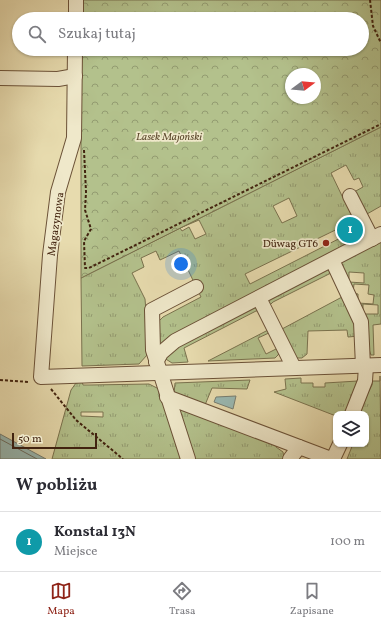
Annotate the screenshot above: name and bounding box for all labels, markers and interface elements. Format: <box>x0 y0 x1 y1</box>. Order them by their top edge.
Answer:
search box <box>12 12 369 56</box>
icon: search <box>26 23 48 45</box>
text: Szukaj tutaj <box>58 24 136 45</box>
north arrow <box>285 68 321 104</box>
park label: Lasek Majoński <box>136 130 202 145</box>
street label: Magazynowa <box>45 191 68 257</box>
pin: 1 <box>337 215 363 245</box>
place label: Düwag GT6 <box>263 237 318 252</box>
marker: Düwag GT6 <box>321 238 331 248</box>
your location <box>171 254 191 274</box>
map controls <box>333 411 369 447</box>
button: layers <box>333 411 369 447</box>
scale bar <box>12 431 97 450</box>
text: 50 m <box>18 432 42 447</box>
text: W pobliżu <box>16 474 97 497</box>
text: Konstal 13N <box>54 522 136 543</box>
text: 1 <box>26 533 32 551</box>
text: 100 m <box>330 533 365 551</box>
text: Miejsce <box>54 543 97 561</box>
tab: Mapa <box>47 580 75 619</box>
tab: Trasa <box>169 580 195 619</box>
tab: Zapisane <box>290 580 334 619</box>

